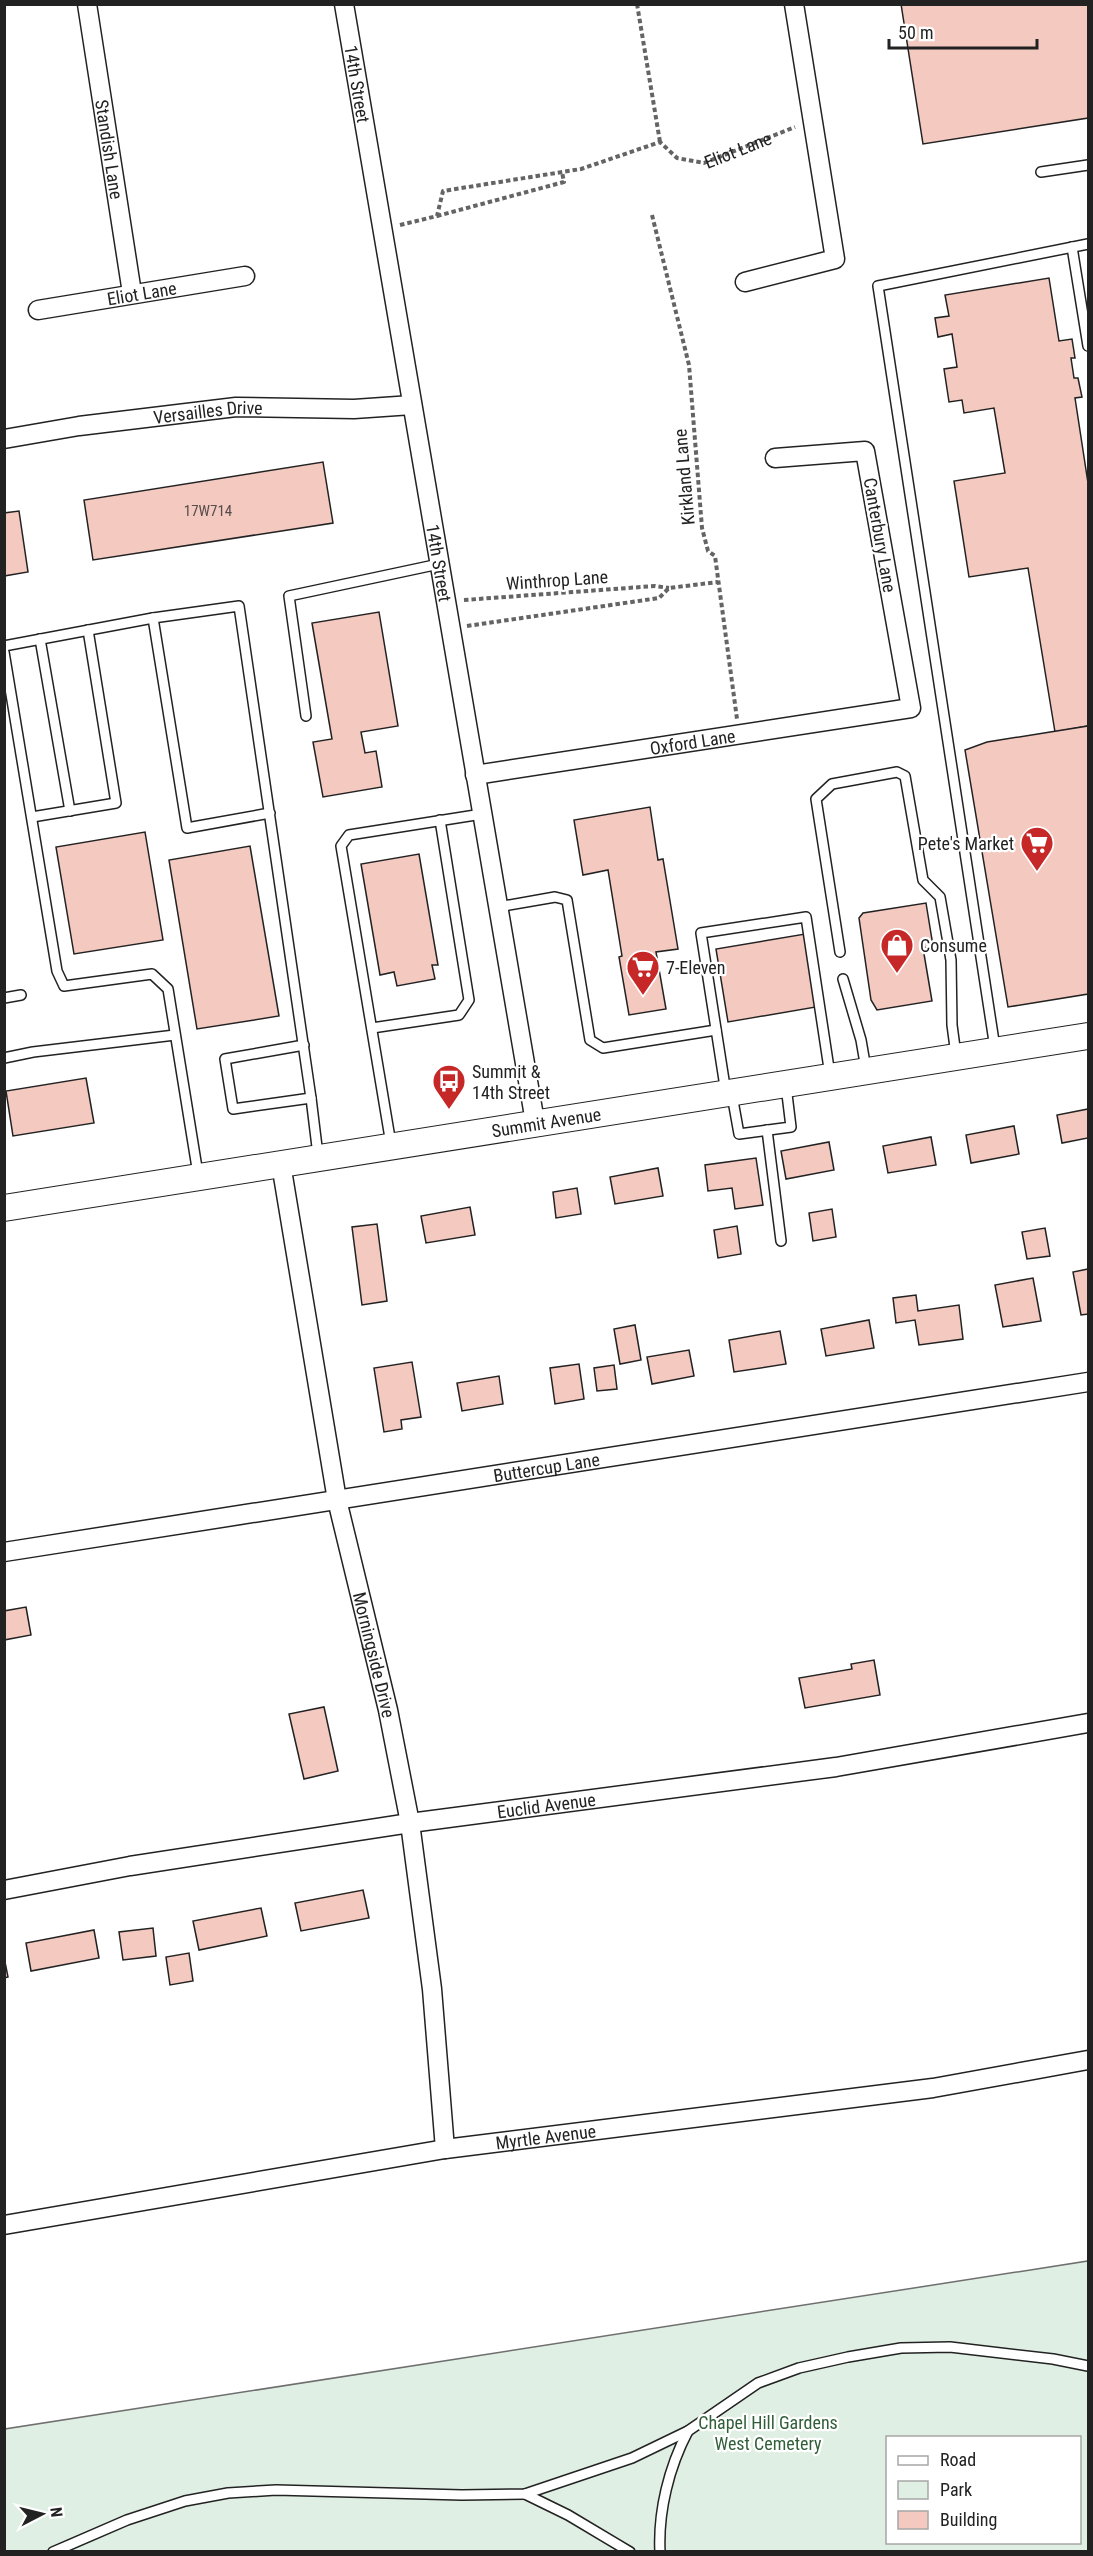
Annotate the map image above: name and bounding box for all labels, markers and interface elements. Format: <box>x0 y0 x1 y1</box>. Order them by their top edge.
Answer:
scale bar <box>889 12 1038 50</box>
text: 50 m <box>898 22 933 43</box>
street label: 14th Street <box>341 44 375 124</box>
street label: Standish Lane <box>92 98 128 201</box>
street label: Eliot Lane <box>701 127 774 172</box>
street label: Eliot Lane <box>105 277 178 309</box>
street label: Versailles Drive <box>152 396 263 427</box>
street label: Kirkland Lane <box>669 428 699 526</box>
street label: Canterbury Lane <box>860 476 900 594</box>
house number: 17W714 <box>184 502 232 520</box>
street label: 14th Street <box>423 523 456 603</box>
street label: Winthrop Lane <box>505 566 609 594</box>
street label: Oxford Lane <box>648 725 737 759</box>
supermarket icon: Pete's Market <box>1019 825 1055 872</box>
place label: Pete's Market <box>918 833 1014 854</box>
shop icon: Consume <box>879 927 915 974</box>
place label: Consume <box>920 935 987 956</box>
supermarket icon: 7-Eleven <box>625 949 661 996</box>
place label: 7-Eleven <box>666 957 726 978</box>
place label: Summit & 14th Street <box>472 1061 550 1103</box>
bus stop icon: Summit & 14th Street <box>431 1063 467 1110</box>
street label: Summit Avenue <box>490 1103 602 1141</box>
street label: Buttercup Lane <box>492 1448 601 1486</box>
street label: Morningside Drive <box>349 1590 400 1719</box>
street label: Euclid Avenue <box>496 1788 597 1822</box>
street label: Myrtle Avenue <box>494 2120 597 2153</box>
park label: Chapel Hill Gardens West Cemetery <box>698 2412 838 2454</box>
legend <box>886 2436 1081 2544</box>
text: Road <box>940 2449 976 2470</box>
text: Park <box>940 2479 972 2500</box>
north arrow <box>12 2484 72 2544</box>
text: N <box>46 2506 66 2518</box>
text: Building <box>940 2509 997 2530</box>

